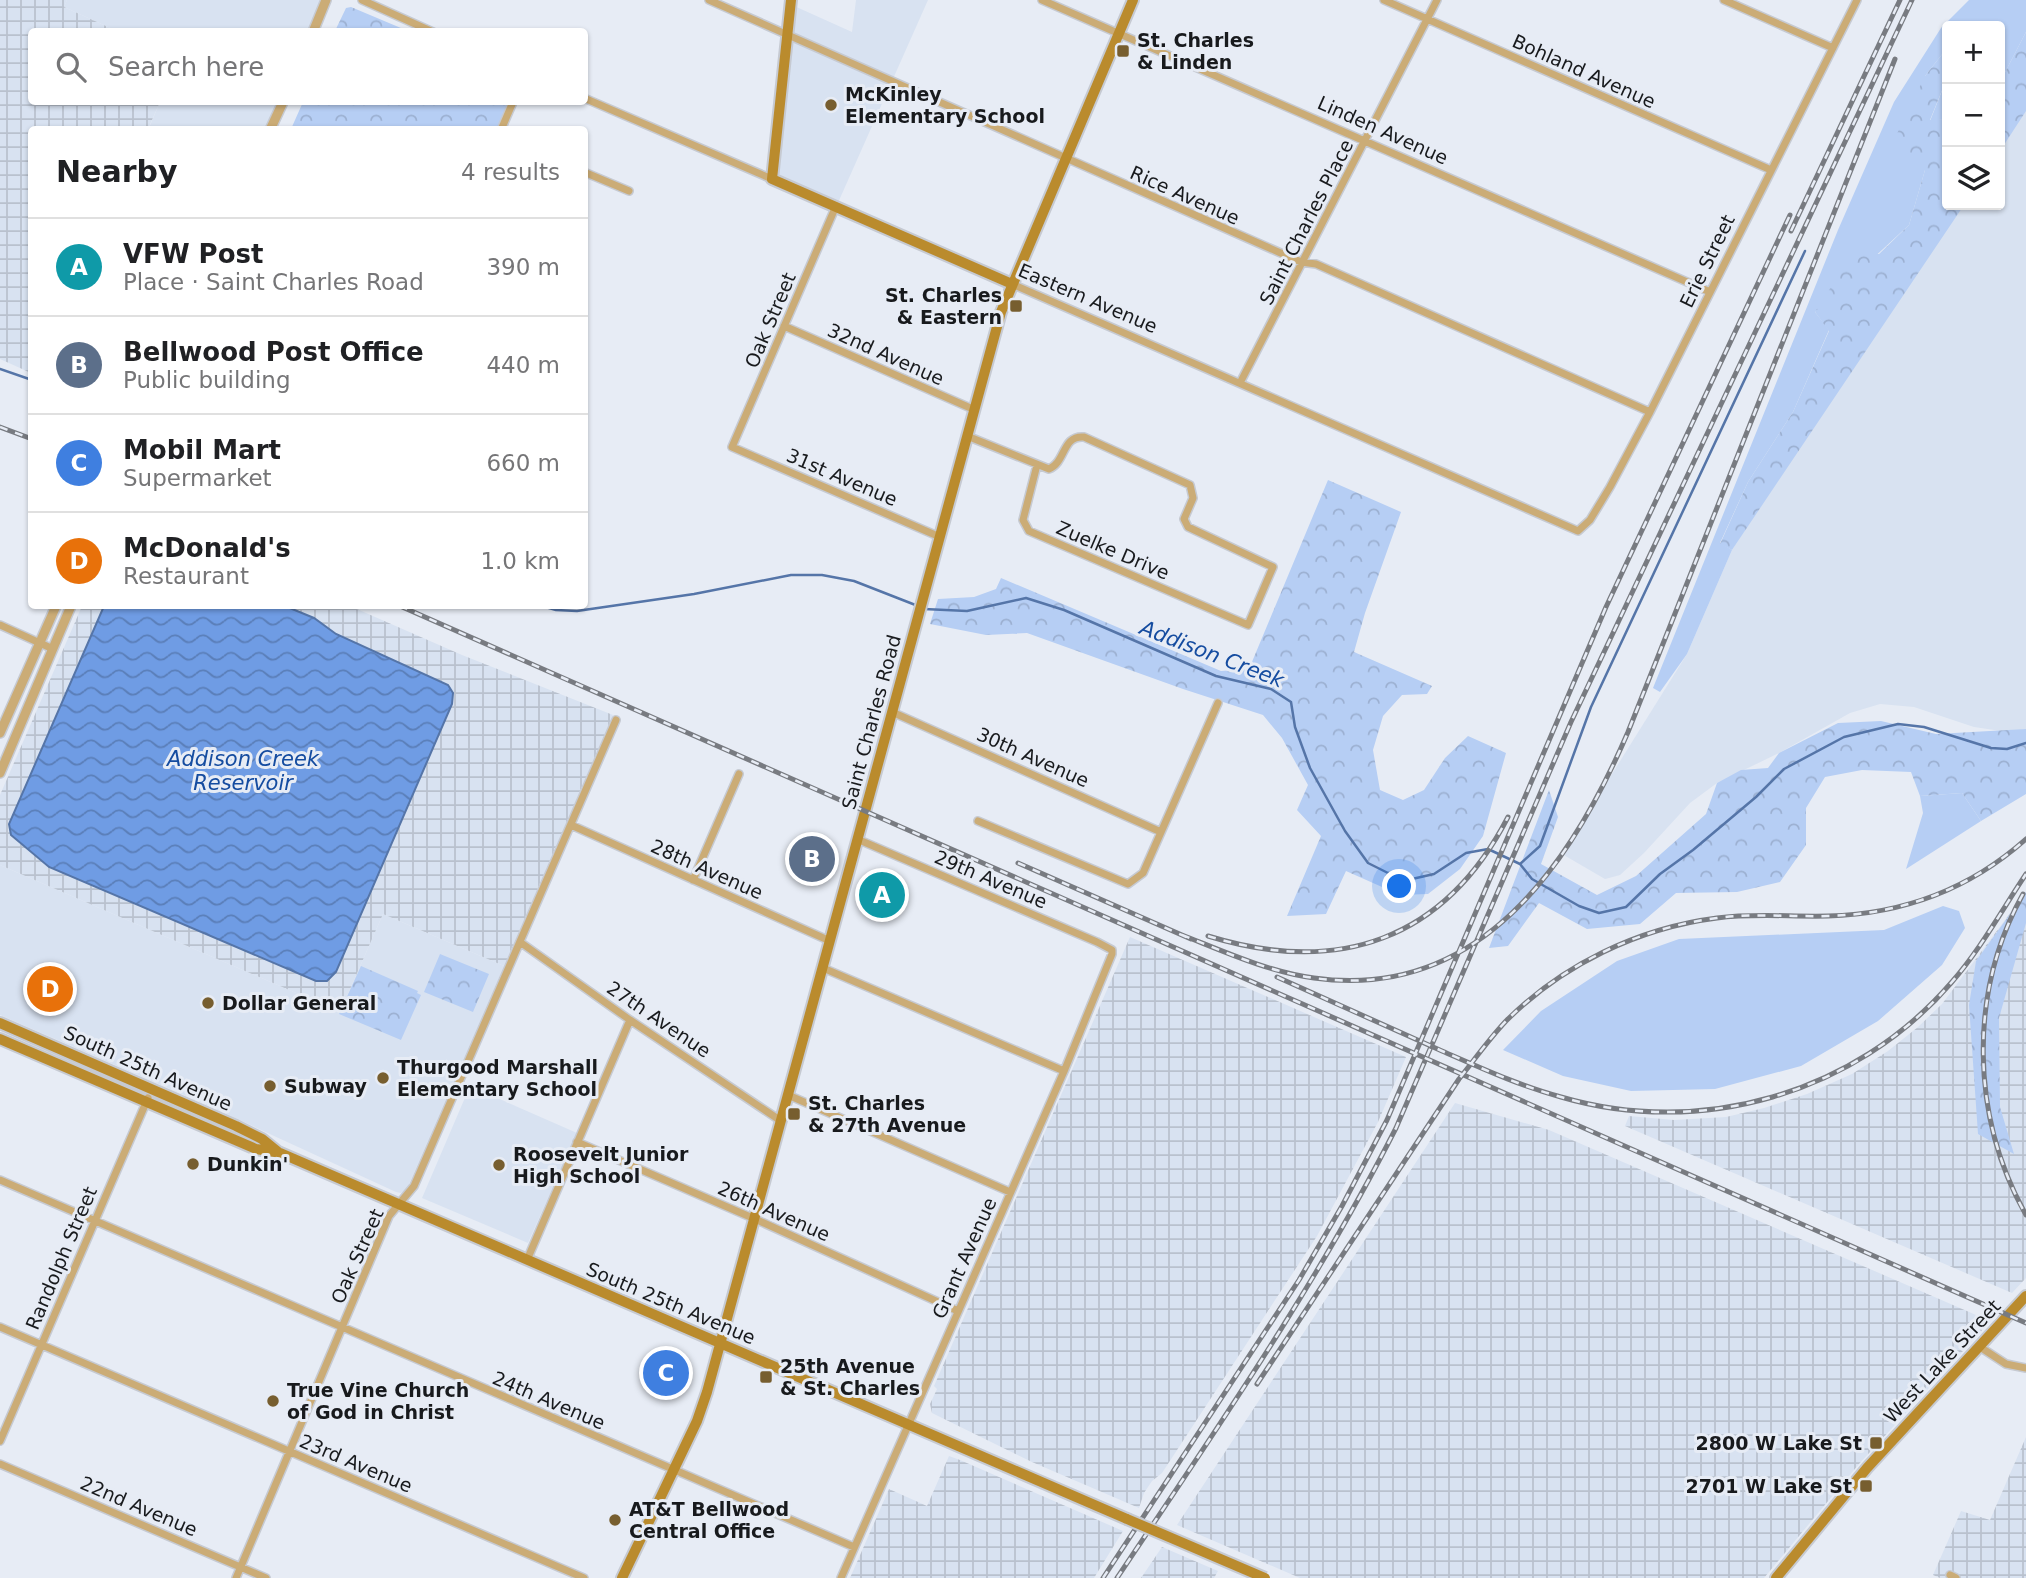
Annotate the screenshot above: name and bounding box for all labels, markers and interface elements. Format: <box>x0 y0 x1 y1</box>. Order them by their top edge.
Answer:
map controls <box>1942 21 2005 210</box>
button: + <box>1942 21 2005 84</box>
search box <box>28 28 588 105</box>
place label: St. Charles & Linden <box>1137 29 1254 73</box>
street label: Bohland Avenue <box>1509 30 1659 112</box>
marker: St. Charles & Linden <box>1115 43 1131 59</box>
icon: search <box>52 48 90 86</box>
text: Search here <box>108 52 264 82</box>
place label: McKinley Elementary School <box>845 83 1045 127</box>
button: − <box>1942 84 2005 147</box>
street label: Linden Avenue <box>1314 91 1452 169</box>
marker: McKinley Elementary School <box>823 97 839 113</box>
street label: Saint Charles Place <box>1255 136 1357 308</box>
button: layers <box>1942 147 2005 210</box>
text: Nearby <box>56 154 178 189</box>
text: 4 results <box>461 159 560 185</box>
street label: Rice Avenue <box>1127 161 1243 229</box>
street label: Erie Street <box>1675 211 1739 311</box>
text: VFW Post <box>123 239 263 269</box>
text: A <box>70 254 88 280</box>
text: 390 m <box>486 254 560 280</box>
street label: Eastern Avenue <box>1015 259 1161 337</box>
text: Place · Saint Charles Road <box>123 269 424 295</box>
street label: Oak Street <box>740 269 800 371</box>
place label: St. Charles & Eastern <box>885 284 1002 328</box>
marker: St. Charles & Eastern <box>1008 298 1024 314</box>
street label: 32nd Avenue <box>824 319 948 389</box>
text: Bellwood Post Office <box>123 337 424 367</box>
text: B <box>70 352 88 378</box>
text: 440 m <box>486 352 560 378</box>
text: Public building <box>123 367 291 393</box>
text: Mobil Mart <box>123 435 281 465</box>
street label: 31st Avenue <box>783 444 901 510</box>
text: C <box>71 450 87 476</box>
text: 660 m <box>486 450 560 476</box>
text: Supermarket <box>123 465 272 491</box>
street label: Zuelke Drive <box>1053 516 1173 584</box>
text: McDonald's <box>123 533 291 563</box>
text: D <box>69 548 89 574</box>
text: 1.0 km <box>480 548 560 574</box>
text: Restaurant <box>123 563 249 589</box>
water label: Addison Creek <box>1135 615 1288 693</box>
street label: Saint Charles Road <box>837 632 905 812</box>
street label: 30th Avenue <box>974 722 1092 792</box>
water label: Addison Creek Reservoir <box>165 747 320 795</box>
pin: B <box>789 833 835 885</box>
street label: 28th Avenue <box>648 834 766 904</box>
street label: 29th Avenue <box>931 845 1051 913</box>
pin: A <box>859 869 905 921</box>
your location <box>1382 869 1416 903</box>
pin: D <box>27 963 73 1015</box>
street label: 27th Avenue <box>603 976 715 1062</box>
place label: Dollar General <box>222 992 376 1014</box>
marker: Dollar General <box>200 995 216 1011</box>
street label: South 25th Avenue <box>61 1021 235 1115</box>
place label: Thurgood Marshall Elementary School <box>397 1056 598 1100</box>
marker: Thurgood Marshall Elementary School <box>375 1070 391 1086</box>
place label: Subway <box>284 1075 368 1097</box>
marker: Subway <box>262 1078 278 1094</box>
place label: St. Charles & 27th Avenue <box>808 1092 966 1136</box>
marker: St. Charles & 27th Avenue <box>786 1106 802 1122</box>
place label: Roosevelt Junior High School <box>513 1143 689 1187</box>
place label: Dunkin' <box>207 1153 288 1175</box>
marker: Dunkin' <box>185 1156 201 1172</box>
marker: Roosevelt Junior High School <box>491 1157 507 1173</box>
street label: 26th Avenue <box>715 1176 833 1246</box>
street label: Randolph Street <box>21 1183 101 1333</box>
street label: Grant Avenue <box>927 1194 1001 1322</box>
street label: Oak Street <box>326 1205 388 1307</box>
street label: South 25th Avenue <box>583 1257 759 1349</box>
street label: West Lake Street <box>1879 1295 2005 1427</box>
pin: C <box>643 1347 689 1399</box>
place label: 25th Avenue & St. Charles <box>780 1355 920 1399</box>
street label: 24th Avenue <box>489 1366 609 1434</box>
marker: 25th Avenue & St. Charles <box>758 1369 774 1385</box>
place label: True Vine Church of God in Christ <box>287 1379 469 1423</box>
marker: True Vine Church of God in Christ <box>265 1393 281 1409</box>
street label: 23rd Avenue <box>296 1429 416 1497</box>
place label: 2800 W Lake St <box>1696 1432 1862 1454</box>
marker: 2800 W Lake St <box>1868 1435 1884 1451</box>
street label: 22nd Avenue <box>77 1471 201 1541</box>
place label: 2701 W Lake St <box>1686 1475 1852 1497</box>
marker: 2701 W Lake St <box>1858 1478 1874 1494</box>
place label: AT&T Bellwood Central Office <box>629 1498 789 1542</box>
marker: AT&T Bellwood Central Office <box>607 1512 623 1528</box>

